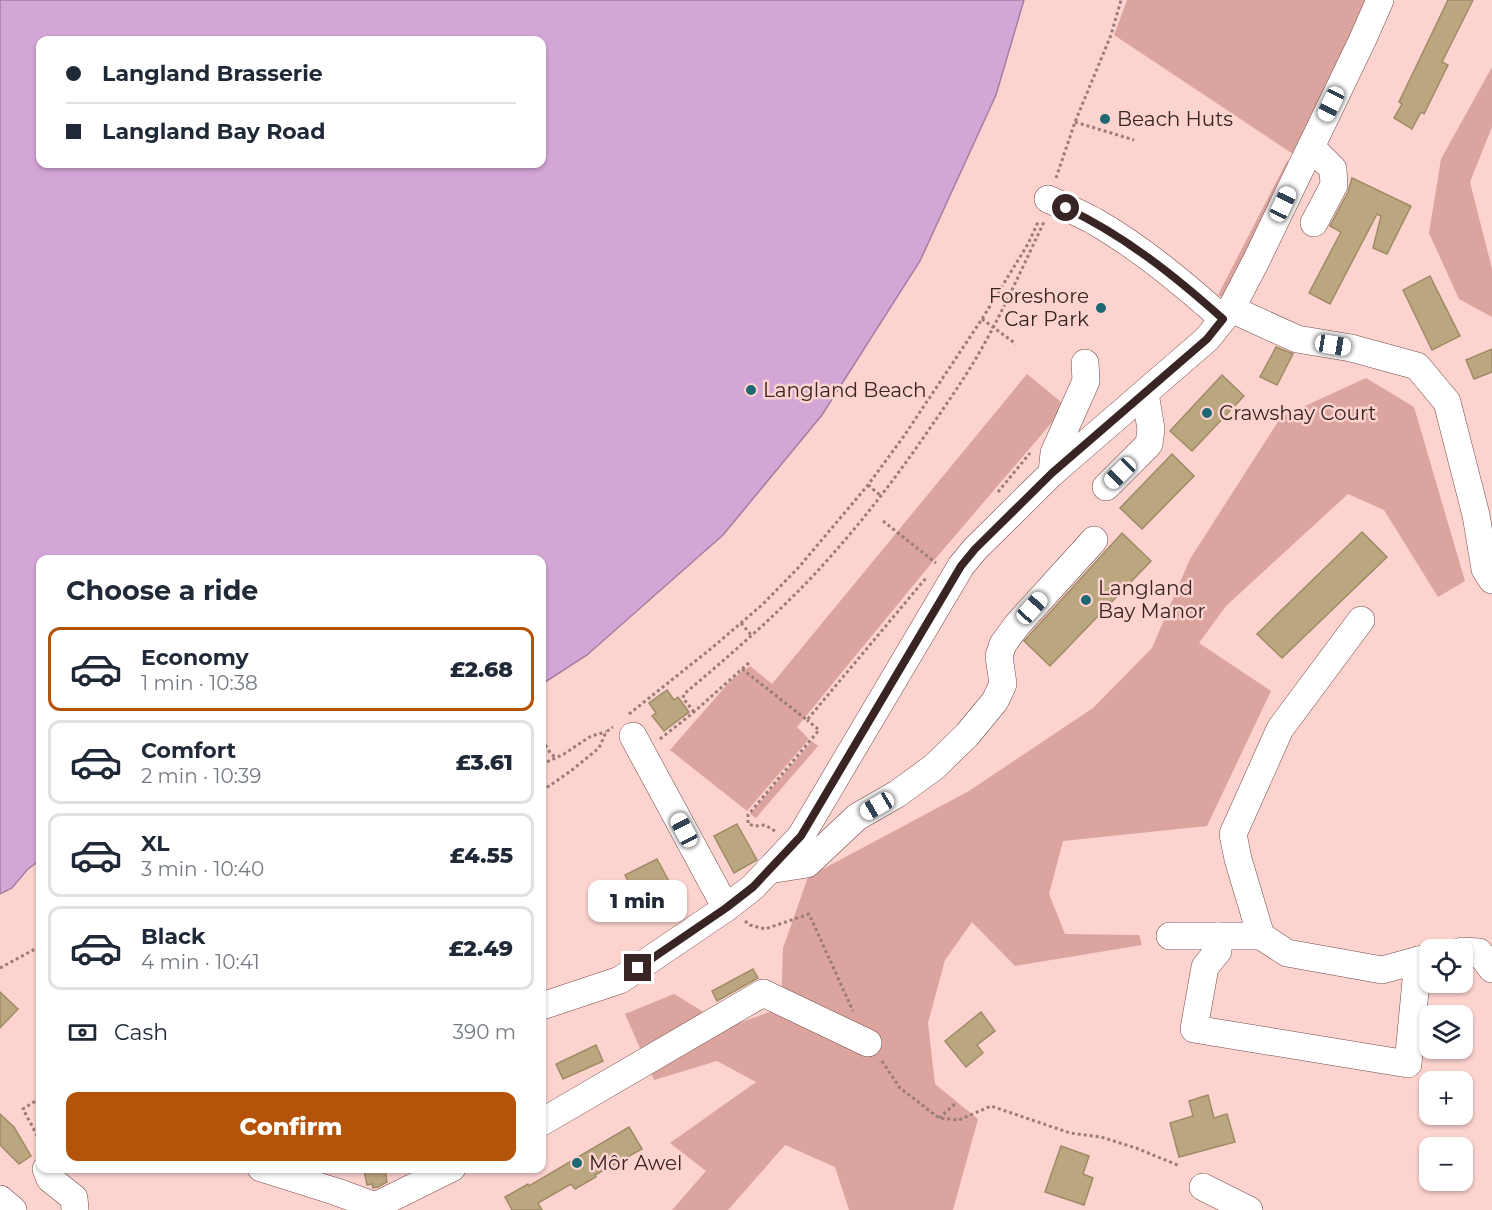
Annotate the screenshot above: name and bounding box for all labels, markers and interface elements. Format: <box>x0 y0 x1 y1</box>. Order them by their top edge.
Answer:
text: Langland Brasserie <box>102 60 323 87</box>
car <box>1315 84 1347 124</box>
place label: Beach Huts <box>1117 107 1233 131</box>
marker: Beach Huts <box>1098 112 1112 126</box>
text: Langland Bay Road <box>102 118 325 145</box>
car <box>1267 184 1299 224</box>
route start <box>1052 194 1079 221</box>
place label: Foreshore Car Park <box>989 284 1089 331</box>
marker: Foreshore Car Park <box>1094 301 1108 315</box>
car <box>1314 333 1352 357</box>
place label: Langland Beach <box>763 378 927 402</box>
marker: Langland Beach <box>744 383 758 397</box>
place label: Crawshay Court <box>1219 401 1376 425</box>
marker: Crawshay Court <box>1200 406 1214 420</box>
car <box>1101 454 1139 492</box>
text: Choose a ride <box>66 574 258 607</box>
place label: Langland Bay Manor <box>1098 576 1206 623</box>
car <box>1013 589 1051 627</box>
marker: Langland Bay Manor <box>1079 593 1093 607</box>
icon: car <box>69 642 123 696</box>
text: Economy <box>141 644 249 671</box>
text: £2.68 <box>450 656 513 683</box>
text: 1 min · 10:38 <box>141 671 258 695</box>
icon: car <box>69 735 123 789</box>
text: Comfort <box>141 737 236 764</box>
text: £3.61 <box>456 749 513 776</box>
text: 2 min · 10:39 <box>141 764 261 788</box>
car <box>857 789 897 823</box>
car <box>668 810 700 850</box>
icon: car <box>69 828 123 882</box>
text: XL <box>141 830 170 857</box>
text: £4.55 <box>450 842 513 869</box>
text: 3 min · 10:40 <box>141 857 264 881</box>
callout: 1 min <box>588 881 688 923</box>
text: 1 min <box>610 889 665 913</box>
icon: car <box>69 921 123 975</box>
text: Black <box>141 923 205 950</box>
text: £2.49 <box>449 935 513 962</box>
map controls <box>1419 939 1473 1191</box>
button: locate <box>1419 939 1473 993</box>
text: 4 min · 10:41 <box>141 950 260 974</box>
route end <box>624 954 651 981</box>
button: layers <box>1419 1005 1473 1059</box>
icon: cash <box>66 1016 99 1049</box>
text: Cash <box>114 1019 168 1046</box>
text: 390 m <box>453 1020 516 1044</box>
button: + <box>1419 1071 1473 1125</box>
button: Confirm <box>66 1092 516 1161</box>
button: − <box>1419 1137 1473 1191</box>
place label: Môr Awel <box>589 1151 682 1175</box>
marker: Môr Awel <box>570 1156 584 1170</box>

